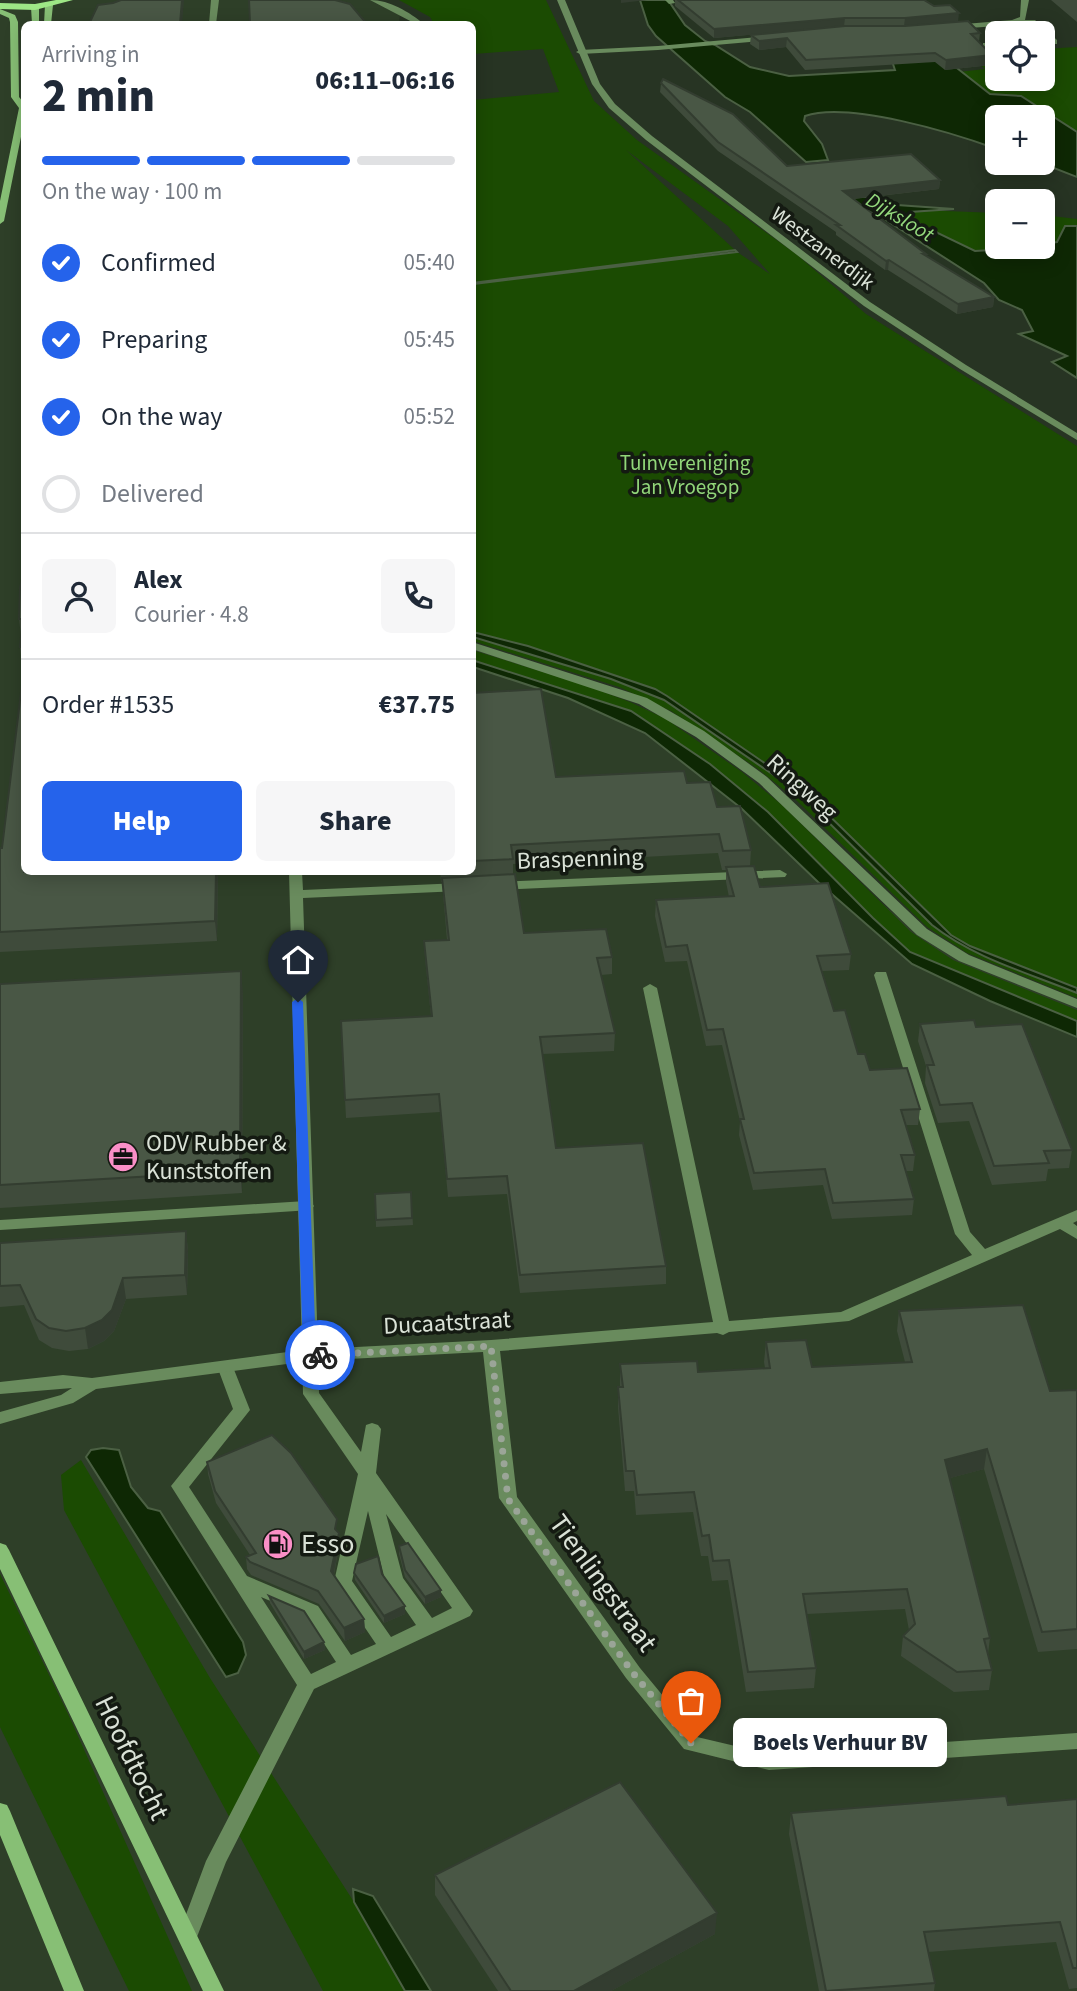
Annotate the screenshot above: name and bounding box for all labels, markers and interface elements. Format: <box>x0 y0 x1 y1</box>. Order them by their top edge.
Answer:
map controls <box>985 21 1055 259</box>
button: locate <box>985 21 1055 91</box>
text: Arriving in <box>42 38 140 71</box>
text: 06:11–06:16 <box>315 62 455 99</box>
text: 2 min <box>42 64 155 129</box>
button: + <box>985 105 1055 175</box>
text: On the way · 100 m <box>42 175 222 208</box>
water label: Dijksloot <box>860 185 941 250</box>
button: − <box>985 189 1055 259</box>
street label: Westzanerdijk <box>765 199 882 297</box>
icon: check <box>42 244 80 282</box>
text: Confirmed <box>101 244 216 281</box>
text: 05:40 <box>404 246 455 279</box>
icon: check <box>42 321 80 359</box>
text: Preparing <box>101 321 207 358</box>
text: 05:45 <box>404 323 455 356</box>
icon: check <box>42 398 80 436</box>
text: On the way <box>101 398 222 435</box>
text: 05:52 <box>404 400 455 433</box>
park label: Tuinvereniging Jan Vroegop <box>620 448 751 502</box>
text: Delivered <box>101 475 204 512</box>
button: person <box>42 559 116 633</box>
button: phone <box>381 559 455 633</box>
text: Alex <box>134 561 183 598</box>
text: Courier · 4.8 <box>134 598 249 631</box>
text: Order #1535 <box>42 686 174 723</box>
text: €37.75 <box>379 686 455 723</box>
street label: Ringweg <box>758 745 846 829</box>
button: Help <box>42 781 242 861</box>
button: Share <box>256 781 455 861</box>
street label: Braspenning <box>516 839 644 879</box>
pin <box>268 930 328 1002</box>
icon: home <box>279 941 317 979</box>
place label: ODV Rubber & Kunststoffen <box>146 1126 287 1189</box>
office icon: ODV Rubber & Kunststoffen <box>106 1140 140 1174</box>
street label: Ducaatstraat <box>382 1302 512 1344</box>
courier <box>285 1320 355 1390</box>
icon: bike <box>301 1336 339 1374</box>
street label: Tienlingstraat <box>539 1506 667 1661</box>
place label: Esso <box>301 1524 354 1564</box>
fuel station icon: Esso <box>261 1527 295 1561</box>
pin <box>661 1671 721 1743</box>
icon: bag <box>672 1682 710 1720</box>
street label: Hoofdtocht <box>85 1689 180 1827</box>
callout: Boels Verhuur BV <box>733 1718 946 1768</box>
text: Boels Verhuur BV <box>753 1726 927 1759</box>

